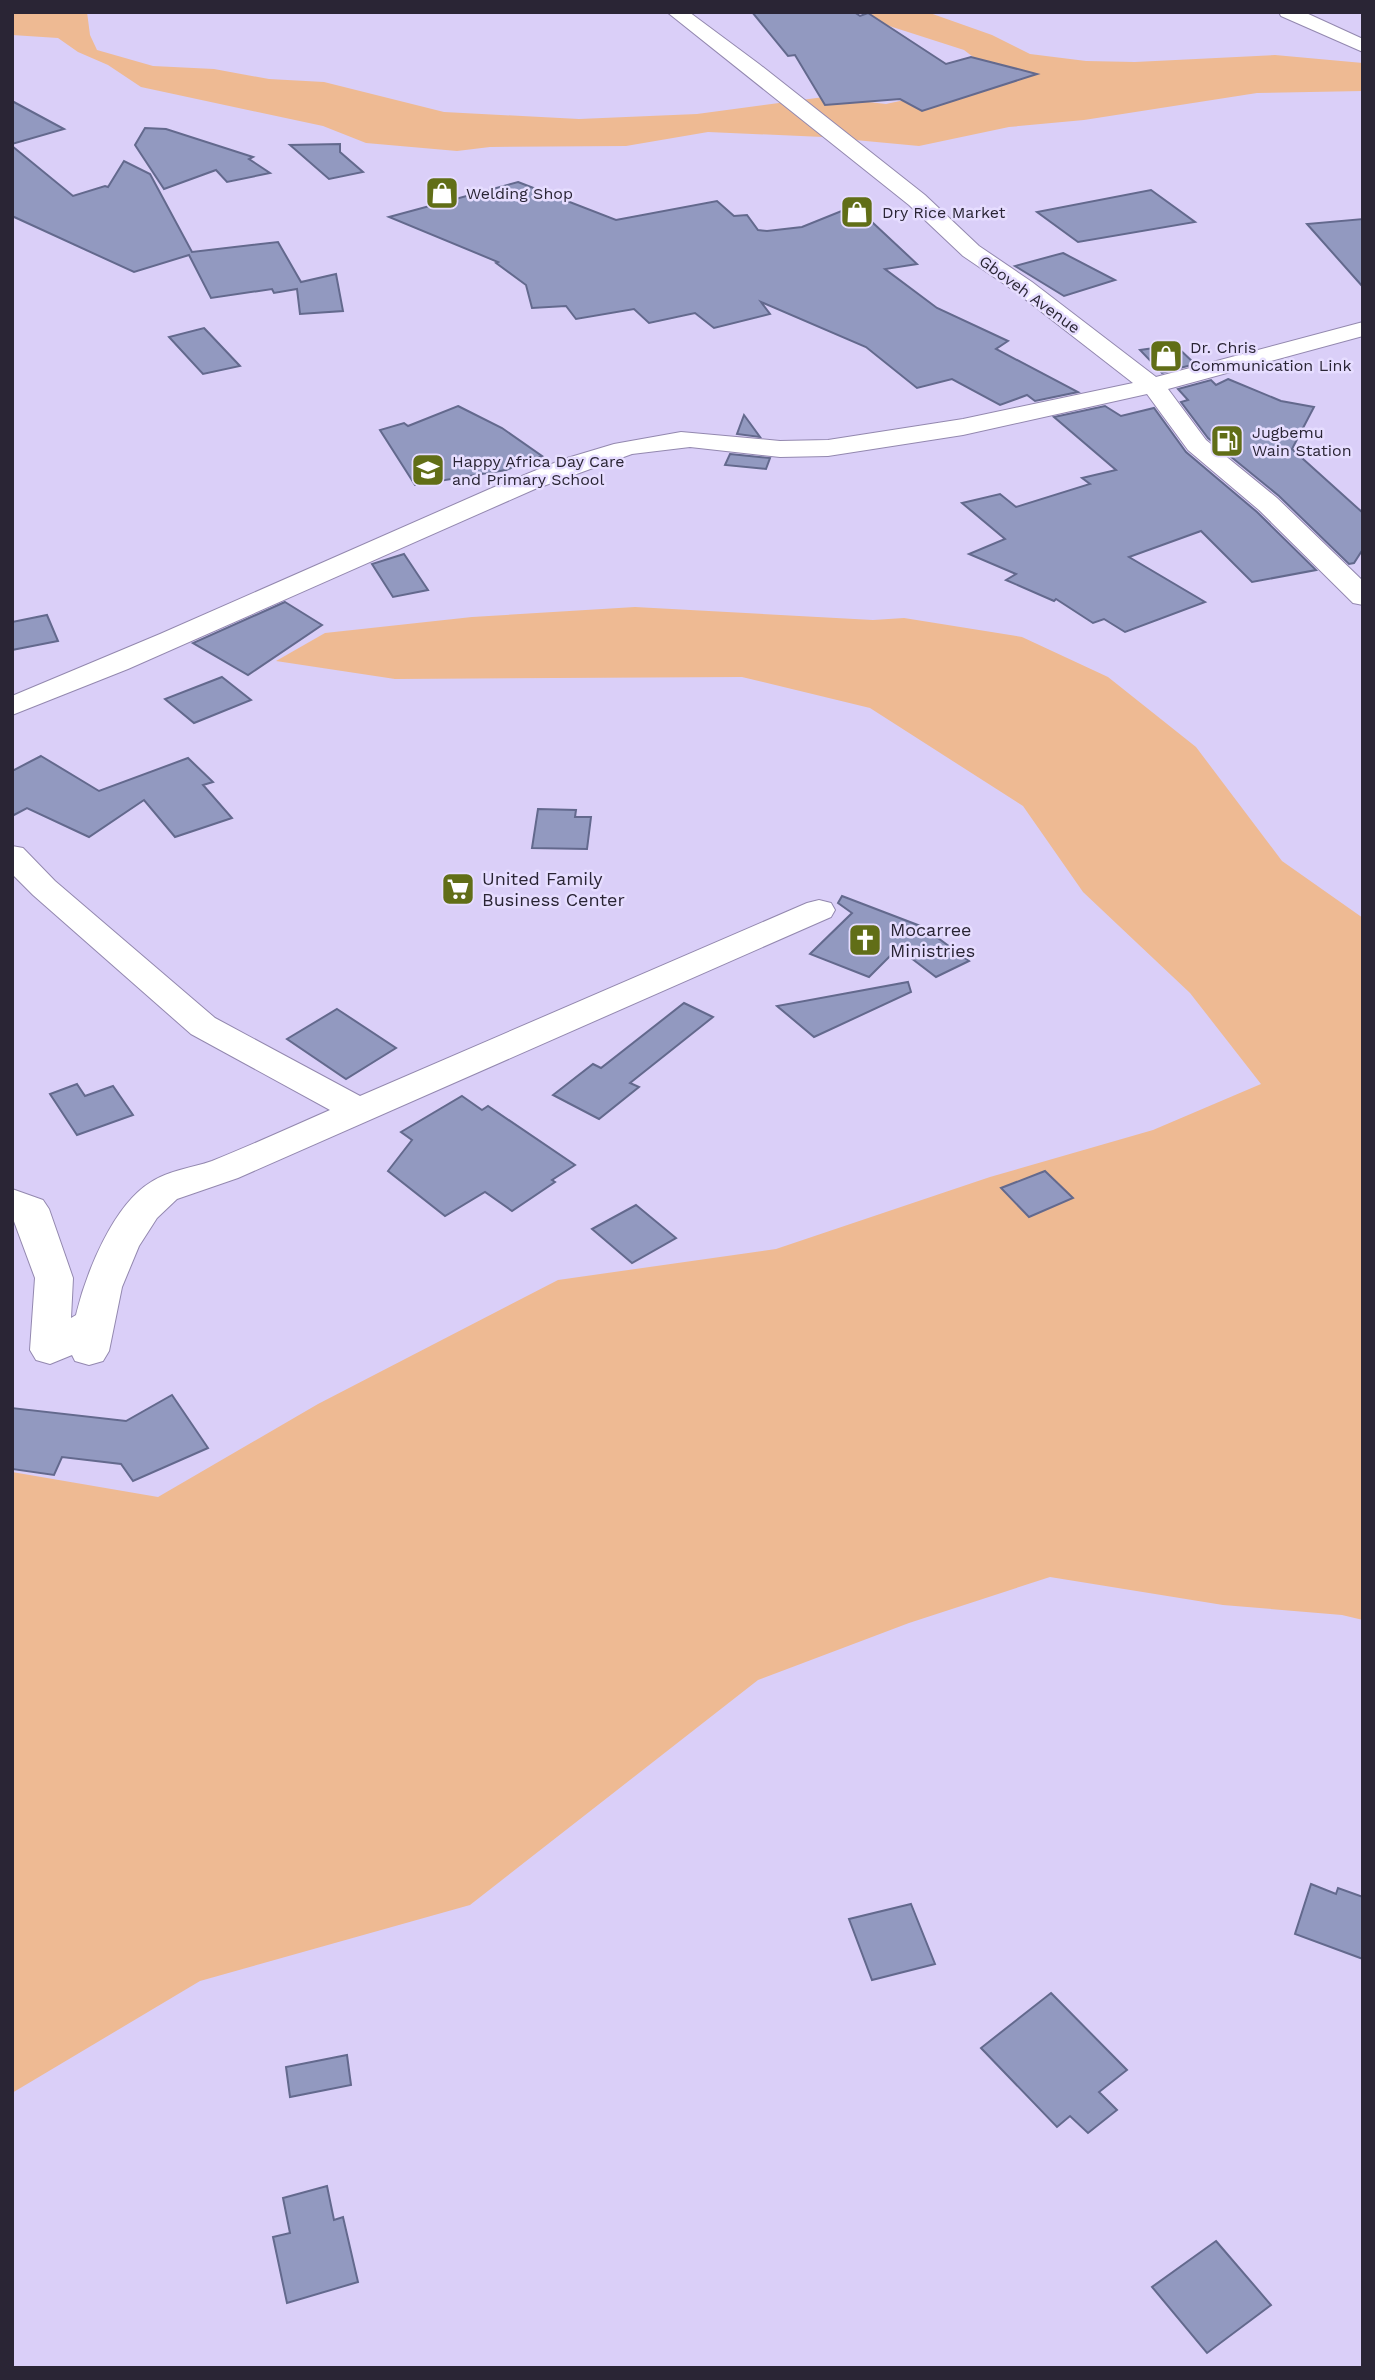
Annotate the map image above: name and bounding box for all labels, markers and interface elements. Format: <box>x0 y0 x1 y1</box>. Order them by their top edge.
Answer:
shop icon: Welding Shop <box>423 174 461 212</box>
place label: Welding Shop <box>466 184 573 203</box>
shop icon: Dry Rice Market <box>838 193 876 231</box>
place label: Dry Rice Market <box>882 203 1006 222</box>
street label: Gboveh Avenue <box>976 251 1084 337</box>
shop icon: Dr. Chris Communication Link <box>1147 337 1185 375</box>
place label: Dr. Chris Communication Link <box>1190 338 1352 375</box>
fuel station icon: Jugbemu Wain Station <box>1208 422 1246 460</box>
place label: Jugbemu Wain Station <box>1252 423 1352 460</box>
school or university icon: Happy Africa Day Care and Primary School <box>409 451 447 489</box>
place label: Happy Africa Day Care and Primary School <box>452 452 625 489</box>
place label: United Family Business Center <box>482 868 625 910</box>
supermarket icon: United Family Business Center <box>439 870 477 908</box>
place label: Mocarree Ministries <box>890 919 975 961</box>
church icon: Mocarree Ministries <box>846 921 884 959</box>

